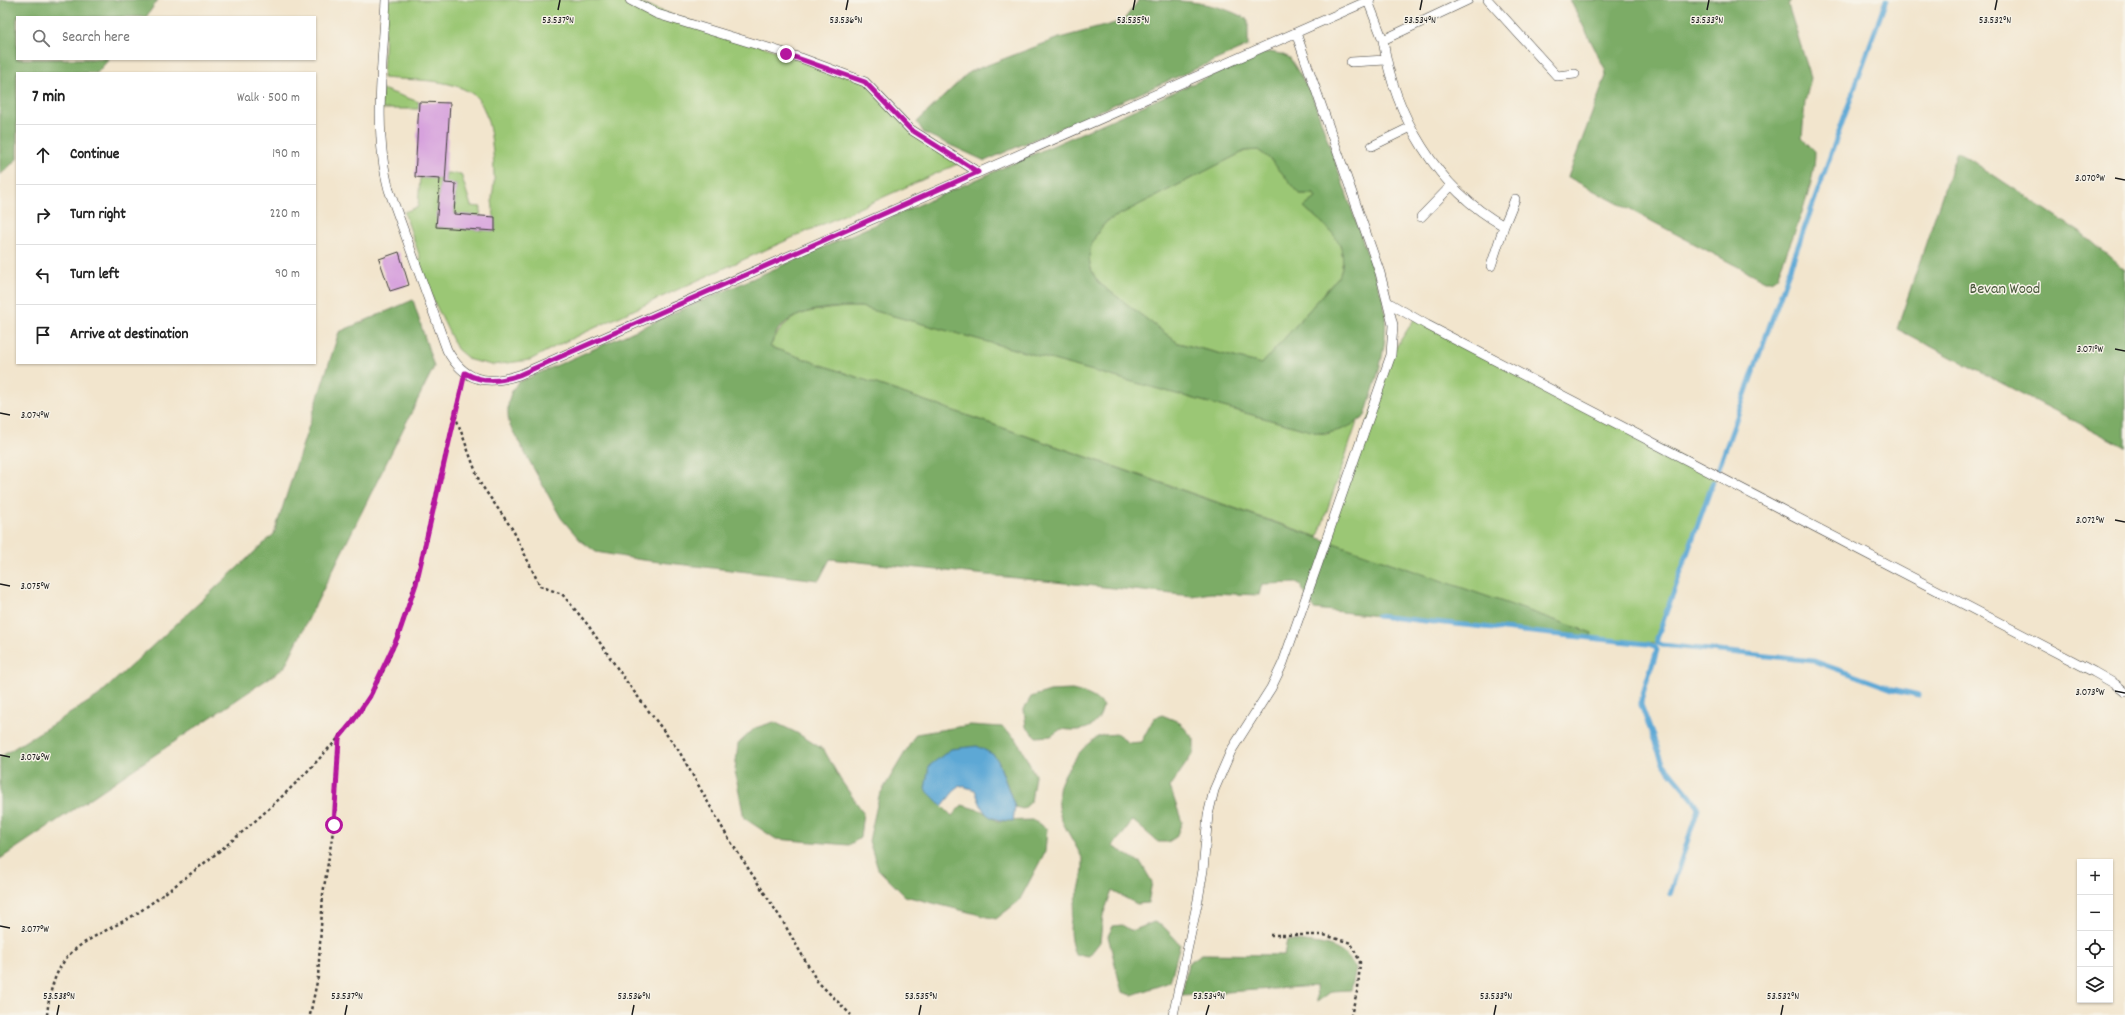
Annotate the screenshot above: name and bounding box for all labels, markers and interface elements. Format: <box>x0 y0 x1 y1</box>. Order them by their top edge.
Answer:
text: 53.537°N <box>542 14 574 28</box>
text: 53.536°N <box>830 14 862 28</box>
text: 53.535°N <box>1117 14 1149 28</box>
text: 53.534°N <box>1404 14 1436 28</box>
text: 53.533°N <box>1691 14 1723 28</box>
text: 53.532°N <box>1979 14 2011 28</box>
search box <box>16 16 316 60</box>
icon: search <box>30 27 52 49</box>
text: Search here <box>62 27 130 49</box>
route end <box>777 45 795 63</box>
text: 7 min <box>32 86 65 110</box>
text: Walk · 500 m <box>237 89 300 108</box>
icon: ahead <box>32 144 54 166</box>
text: Continue <box>70 144 119 166</box>
text: 190 m <box>272 145 300 164</box>
text: 3.070°W <box>2075 172 2105 186</box>
icon: right <box>32 204 54 226</box>
text: Turn right <box>70 204 126 226</box>
text: 220 m <box>270 205 300 224</box>
icon: left <box>32 264 54 286</box>
text: Turn left <box>70 264 119 286</box>
text: 90 m <box>275 265 300 284</box>
park label: Bevan Wood <box>1970 278 2040 301</box>
icon: arrive <box>32 324 54 346</box>
text: Arrive at destination <box>70 324 188 346</box>
text: 3.071°W <box>2077 343 2104 357</box>
text: 3.074°W <box>21 409 49 423</box>
text: 3.072°W <box>2076 514 2105 528</box>
text: 3.075°W <box>21 580 50 594</box>
text: 3.073°W <box>2076 686 2105 700</box>
text: 3.076°W <box>20 751 50 765</box>
route start <box>325 816 343 834</box>
map controls <box>2077 859 2113 1003</box>
button: + <box>2077 859 2113 895</box>
button: − <box>2077 895 2113 931</box>
text: 3.077°W <box>21 923 49 937</box>
button: locate <box>2077 931 2113 967</box>
button: layers <box>2077 967 2113 1003</box>
text: 53.538°N <box>43 990 75 1004</box>
text: 53.537°N <box>331 990 363 1004</box>
text: 53.536°N <box>618 990 650 1004</box>
text: 53.535°N <box>905 990 937 1004</box>
text: 53.534°N <box>1193 990 1225 1004</box>
text: 53.533°N <box>1480 990 1512 1004</box>
text: 53.532°N <box>1767 990 1799 1004</box>

